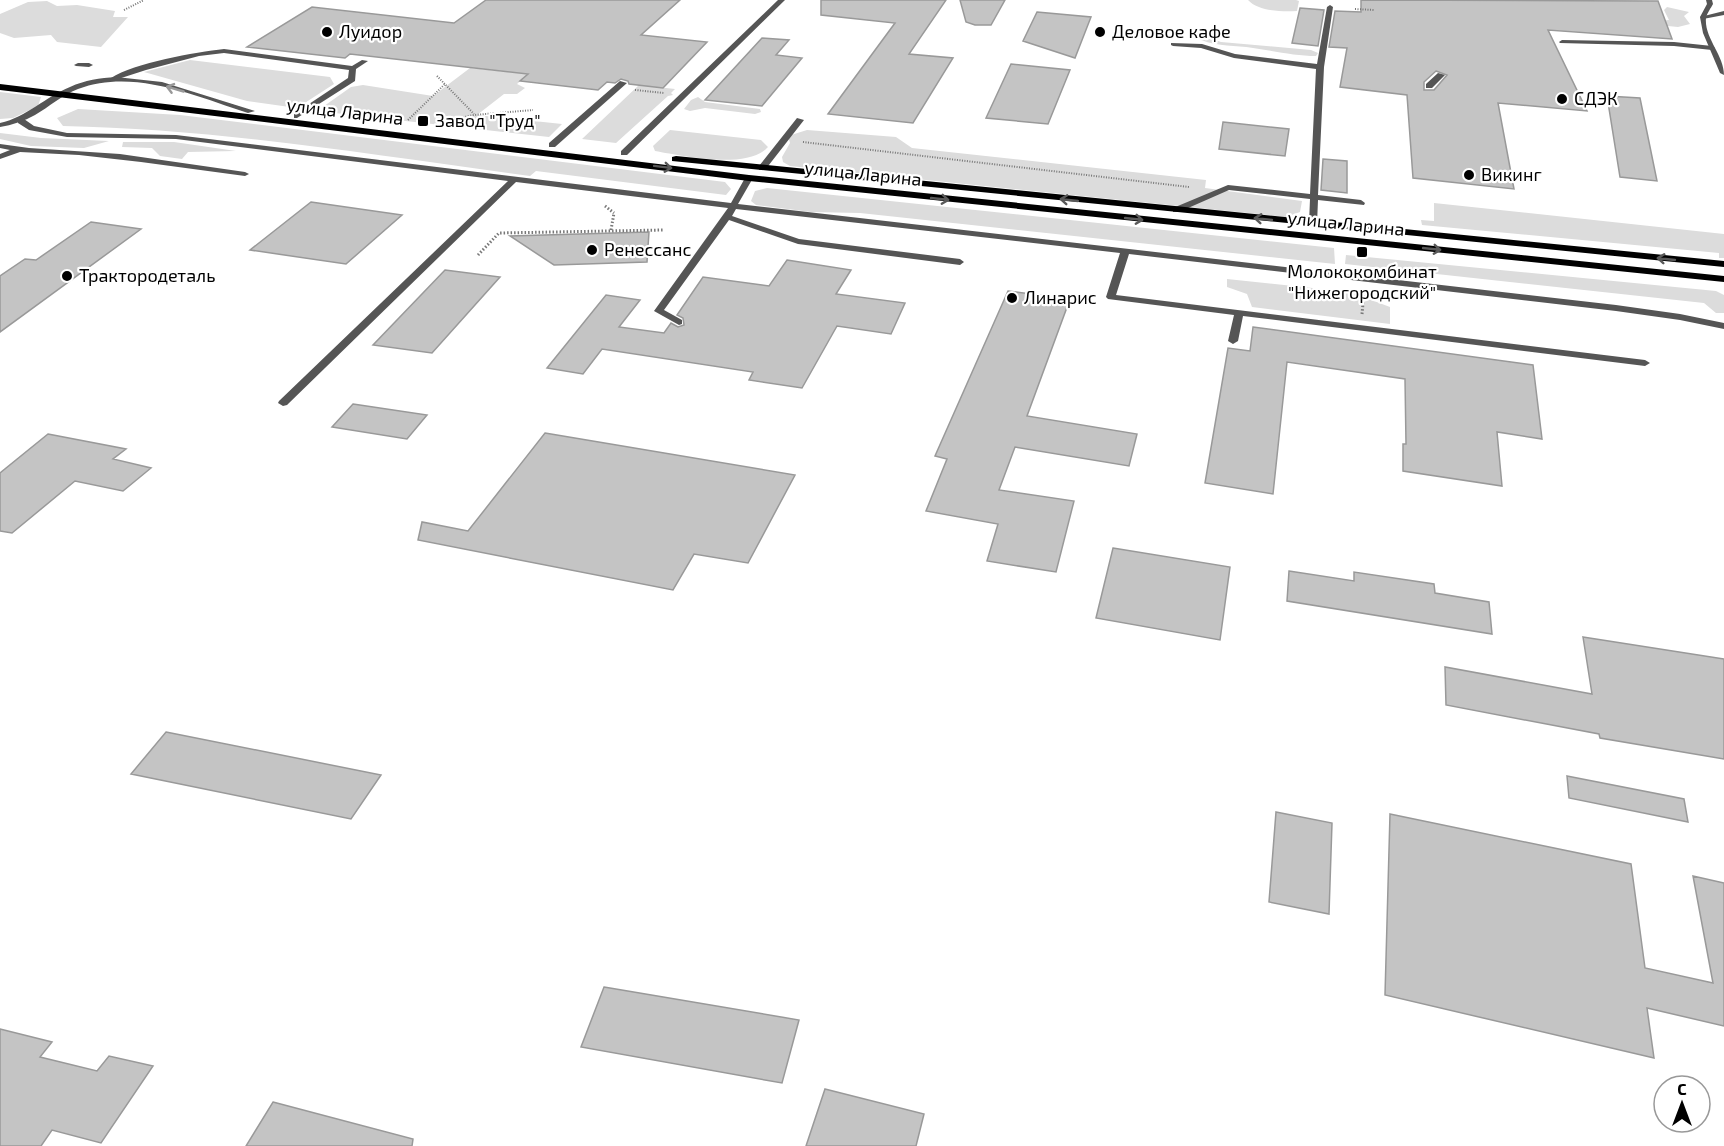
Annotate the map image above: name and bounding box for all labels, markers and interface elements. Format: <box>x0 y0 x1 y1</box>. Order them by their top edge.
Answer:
place label: Луидор <box>339 20 402 42</box>
place label: Деловое кафе <box>1112 20 1231 42</box>
marker: Луидор <box>320 25 334 39</box>
marker: Деловое кафе <box>1093 25 1107 39</box>
one-way arrow <box>165 83 184 94</box>
place label: СДЭК <box>1574 87 1618 109</box>
marker: СДЭК <box>1555 92 1569 106</box>
street label: улица Ларина <box>286 93 405 129</box>
place label: Завод "Труд" <box>435 109 540 131</box>
marker: Завод "Труд" <box>416 114 430 128</box>
street label: улица Ларина <box>804 156 923 190</box>
one-way arrow <box>652 162 672 173</box>
place label: Викинг <box>1481 163 1542 185</box>
marker: Викинг <box>1462 168 1476 182</box>
one-way arrow <box>929 193 949 204</box>
one-way arrow <box>1059 194 1079 205</box>
street label: улица Ларина <box>1287 206 1406 240</box>
one-way arrow <box>1253 213 1273 224</box>
one-way arrow <box>1123 214 1143 225</box>
place label: Ренессанс <box>604 238 691 260</box>
marker: Ренессанс <box>585 243 599 257</box>
one-way arrow <box>1422 244 1442 255</box>
marker: Молококомбинат "Нижегородский" <box>1355 245 1369 259</box>
one-way arrow <box>1656 253 1676 264</box>
place label: Молококомбинат "Нижегородский" <box>1287 260 1437 303</box>
place label: Трактородеталь <box>79 264 216 286</box>
marker: Трактородеталь <box>60 269 74 283</box>
place label: Линарис <box>1024 286 1097 308</box>
marker: Линарис <box>1005 291 1019 305</box>
north arrow <box>1652 1074 1712 1134</box>
text: С <box>1677 1079 1687 1098</box>

